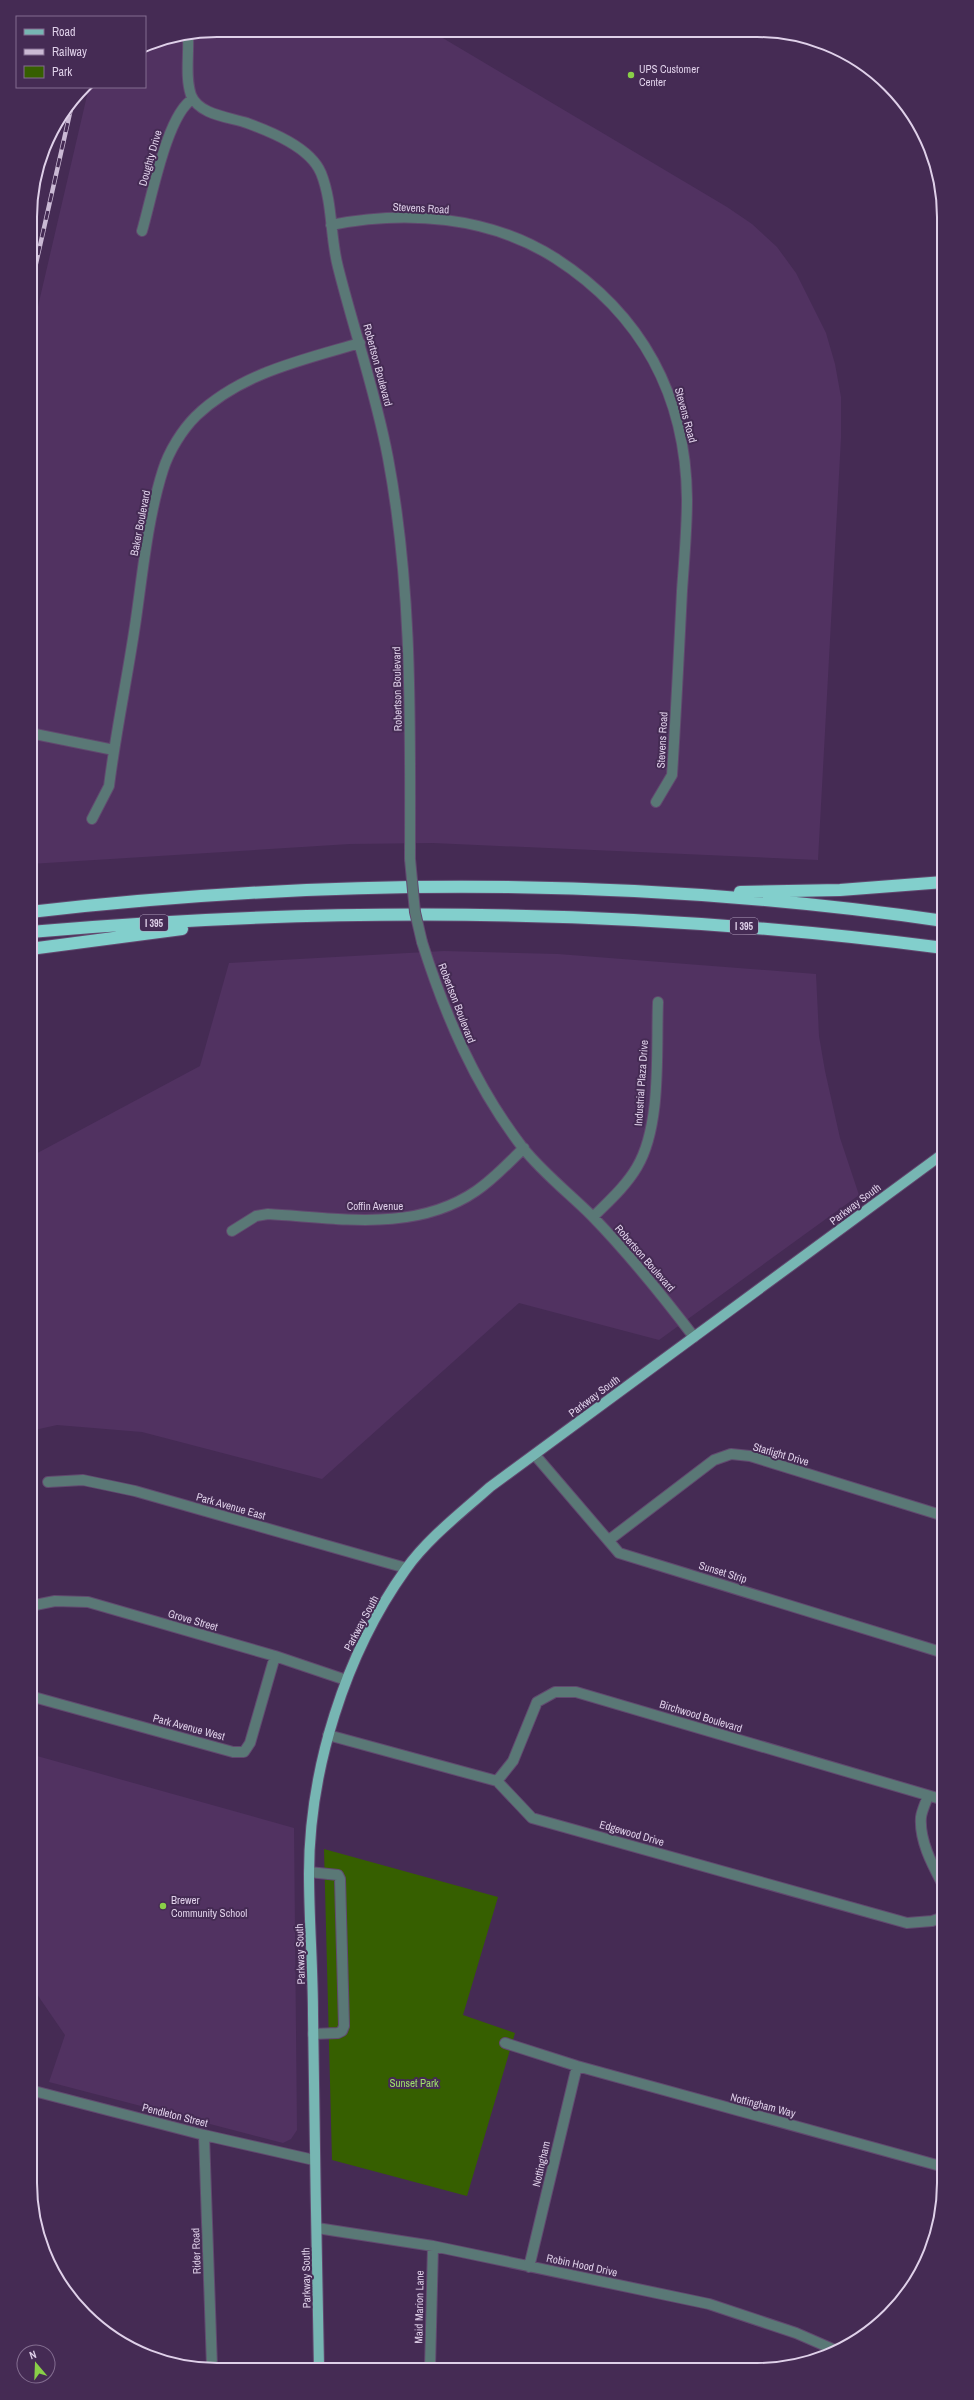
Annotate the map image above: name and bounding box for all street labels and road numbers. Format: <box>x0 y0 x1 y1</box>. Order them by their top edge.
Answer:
street label: Doughty Drive <box>135 128 165 188</box>
street label: Stevens Road <box>392 200 450 216</box>
street label: Robertson Boulevard <box>360 322 396 408</box>
street label: Stevens Road <box>672 386 700 444</box>
street label: Baker Boulevard <box>127 489 153 557</box>
street label: Robertson Boulevard <box>389 647 405 731</box>
street label: Stevens Road <box>654 711 670 769</box>
road number: I 395 <box>140 915 168 931</box>
road number: I 395 <box>730 918 758 934</box>
street label: Robertson Boulevard <box>435 961 479 1045</box>
street label: Industrial Plaza Drive <box>631 1039 651 1127</box>
street label: Parkway South <box>827 1180 883 1228</box>
street label: Coffin Avenue <box>347 1199 403 1213</box>
street label: Robertson Boulevard <box>612 1221 678 1295</box>
street label: Parkway South <box>566 1372 622 1420</box>
street label: Starlight Drive <box>751 1439 811 1469</box>
street label: Park Avenue East <box>195 1489 268 1523</box>
street label: Sunset Strip <box>697 1558 749 1586</box>
street label: Parkway South <box>341 1593 381 1653</box>
street label: Grove Street <box>166 1606 220 1634</box>
street label: Birchwood Boulevard <box>658 1697 744 1735</box>
street label: Park Avenue West <box>151 1711 227 1743</box>
street label: Edgewood Drive <box>598 1817 666 1849</box>
street label: Parkway South <box>292 1923 308 1985</box>
street label: Nottingham Way <box>729 2090 798 2121</box>
street label: Pendleton Street <box>141 2100 210 2130</box>
street label: Nottingham <box>529 2140 553 2188</box>
street label: Rider Road <box>188 2228 204 2274</box>
street label: Parkway South <box>298 2248 314 2308</box>
street label: Robin Hood Drive <box>545 2251 619 2279</box>
street label: Maid Marion Lane <box>411 2270 427 2344</box>

